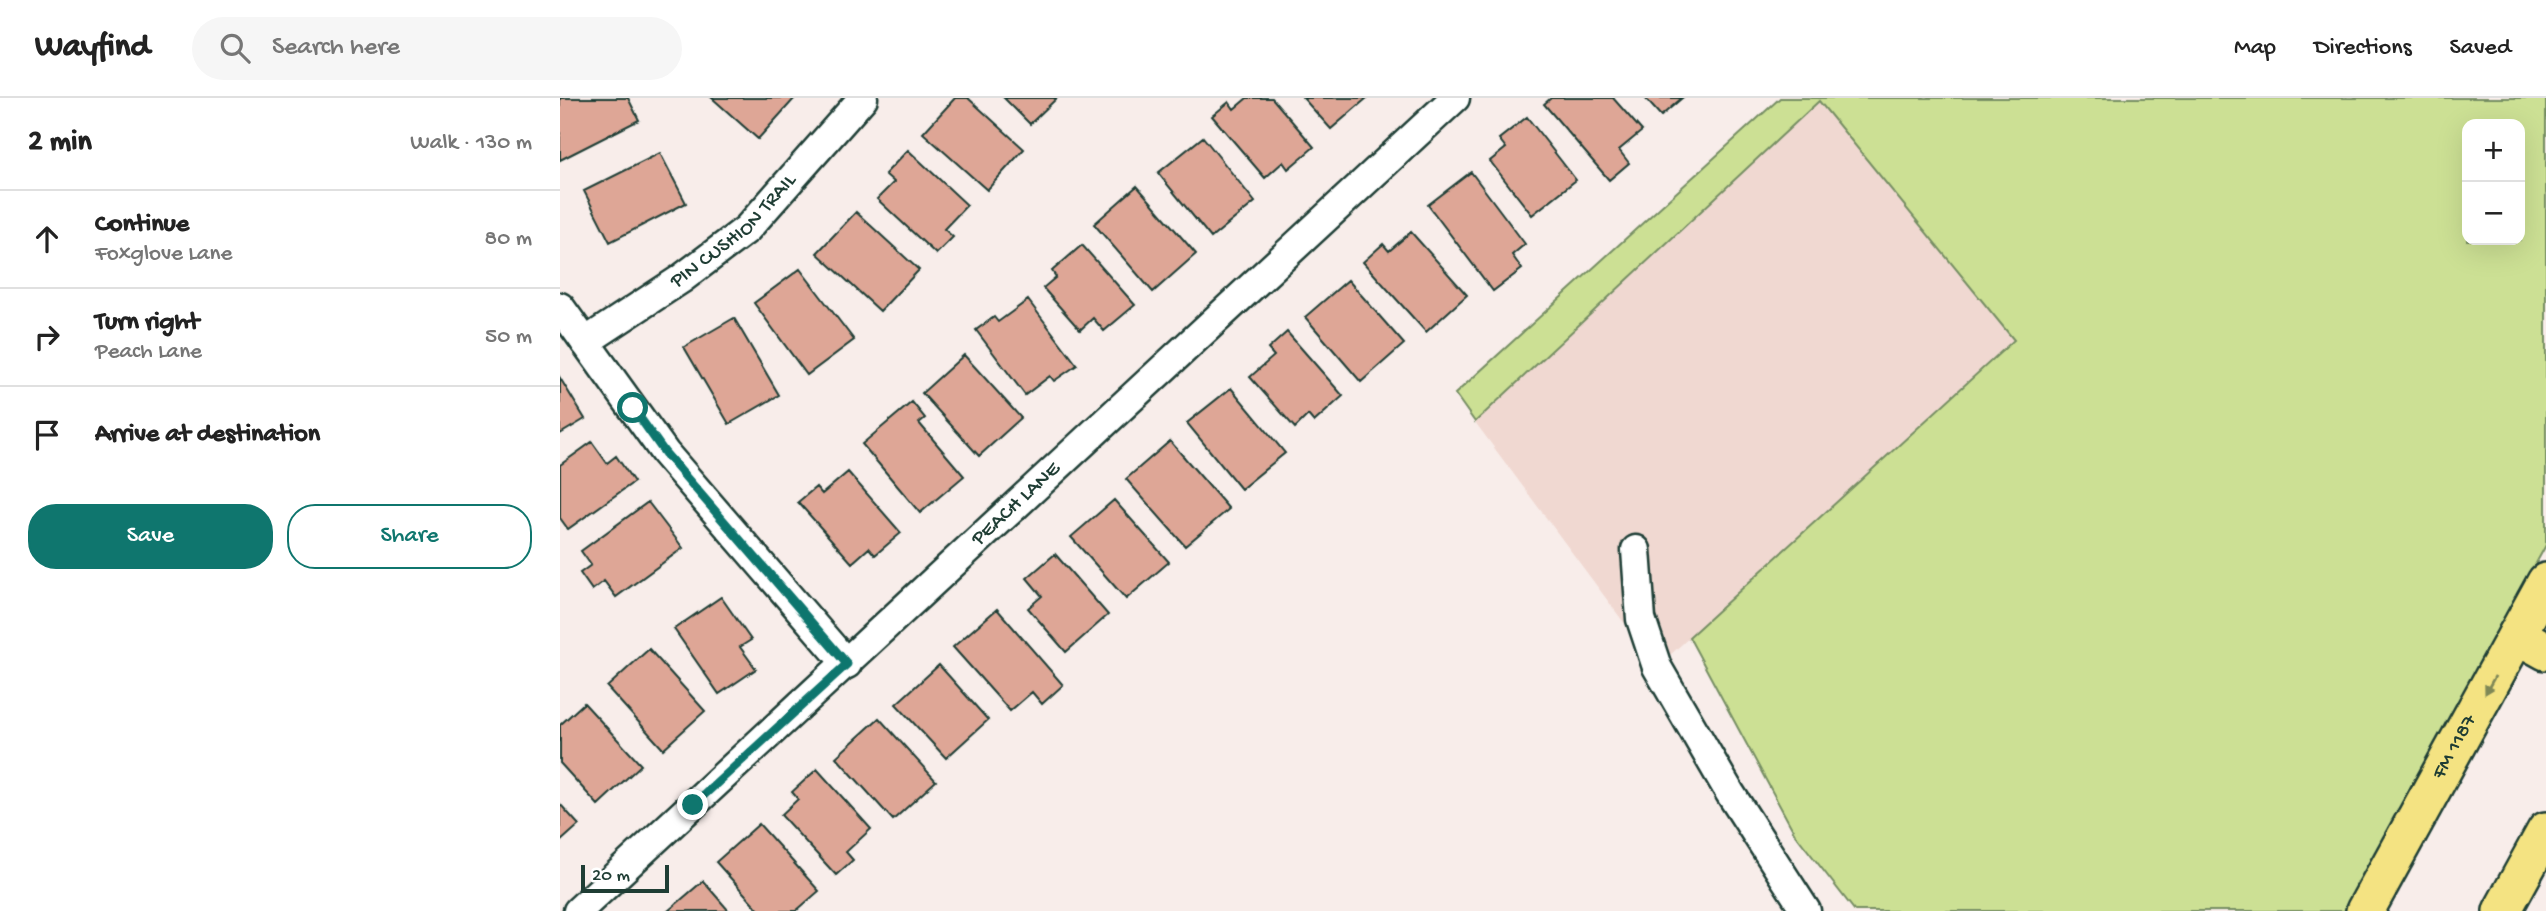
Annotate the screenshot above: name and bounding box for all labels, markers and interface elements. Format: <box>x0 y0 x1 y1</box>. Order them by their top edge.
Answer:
search box <box>192 17 682 80</box>
text: Wayfind <box>35 29 150 67</box>
icon: search <box>216 29 254 67</box>
text: Search here <box>272 33 400 64</box>
text: Map <box>2234 34 2276 63</box>
text: Directions <box>2314 34 2412 63</box>
text: Saved <box>2450 34 2511 63</box>
map controls <box>2462 119 2525 245</box>
button: + <box>2462 119 2525 182</box>
text: 2 min <box>28 126 92 161</box>
text: Walk · 130 m <box>410 130 532 157</box>
street label: PIN CUSHION TRAIL <box>665 168 803 295</box>
button: − <box>2462 182 2525 245</box>
text: Continue <box>95 210 189 241</box>
icon: ahead <box>28 220 66 258</box>
text: 80 m <box>485 226 532 253</box>
text: Foxglove Lane <box>95 241 232 268</box>
text: Turn right <box>95 308 199 339</box>
icon: right <box>28 318 66 356</box>
text: 50 m <box>485 324 532 351</box>
text: Peach Lane <box>95 339 202 366</box>
route start <box>617 392 648 423</box>
icon: arrive <box>28 416 66 454</box>
text: Arrive at destination <box>95 420 320 451</box>
street label: PEACH LANE <box>966 456 1067 552</box>
button: Save <box>28 504 273 569</box>
button: Share <box>287 504 532 569</box>
one-way arrow <box>2484 675 2495 695</box>
street label: FM 1187 <box>2427 710 2483 785</box>
route end <box>677 789 708 820</box>
scale bar <box>581 862 668 894</box>
text: 20 m <box>592 865 630 888</box>

